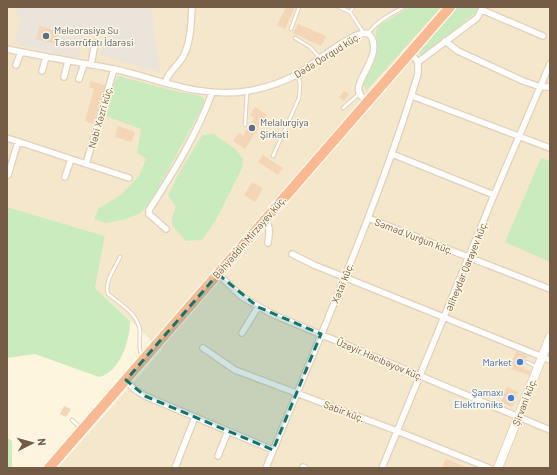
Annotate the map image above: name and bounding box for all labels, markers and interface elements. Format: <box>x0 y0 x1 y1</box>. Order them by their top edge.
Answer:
place label: Meleorasiya Su Təsərrüfatı İdarəsi <box>54 24 134 48</box>
street label: Dədə Qorqud küç. <box>292 30 362 80</box>
marker: Meleorasiya Su Təsərrüfatı İdarəsi <box>41 31 51 41</box>
street label: Nəbi Xəzri küç. <box>85 85 115 149</box>
place label: Melalurgiya Şirkəti <box>260 116 309 140</box>
marker: Melalurgiya Şirkəti <box>247 123 257 133</box>
street label: Bəhyəddin Mirzəyev küç. <box>210 193 288 281</box>
street label: Səməd Vurğun küç. <box>373 216 455 256</box>
street label: Əliheydər Qarayev küç. <box>442 219 490 313</box>
street label: Xətai küç. <box>328 261 356 305</box>
street label: Üzeyir Hacıbəyov küç. <box>335 335 425 383</box>
place label: Market <box>482 356 512 368</box>
marker: Market <box>515 357 525 367</box>
street label: Şirvani küç. <box>509 376 539 428</box>
place label: Şamaxı Elektroniks <box>454 386 503 410</box>
marker: Şamaxı Elektroniks <box>506 393 516 403</box>
street label: Sabir küç. <box>322 398 366 424</box>
north arrow <box>12 423 52 463</box>
text: N <box>36 438 49 446</box>

